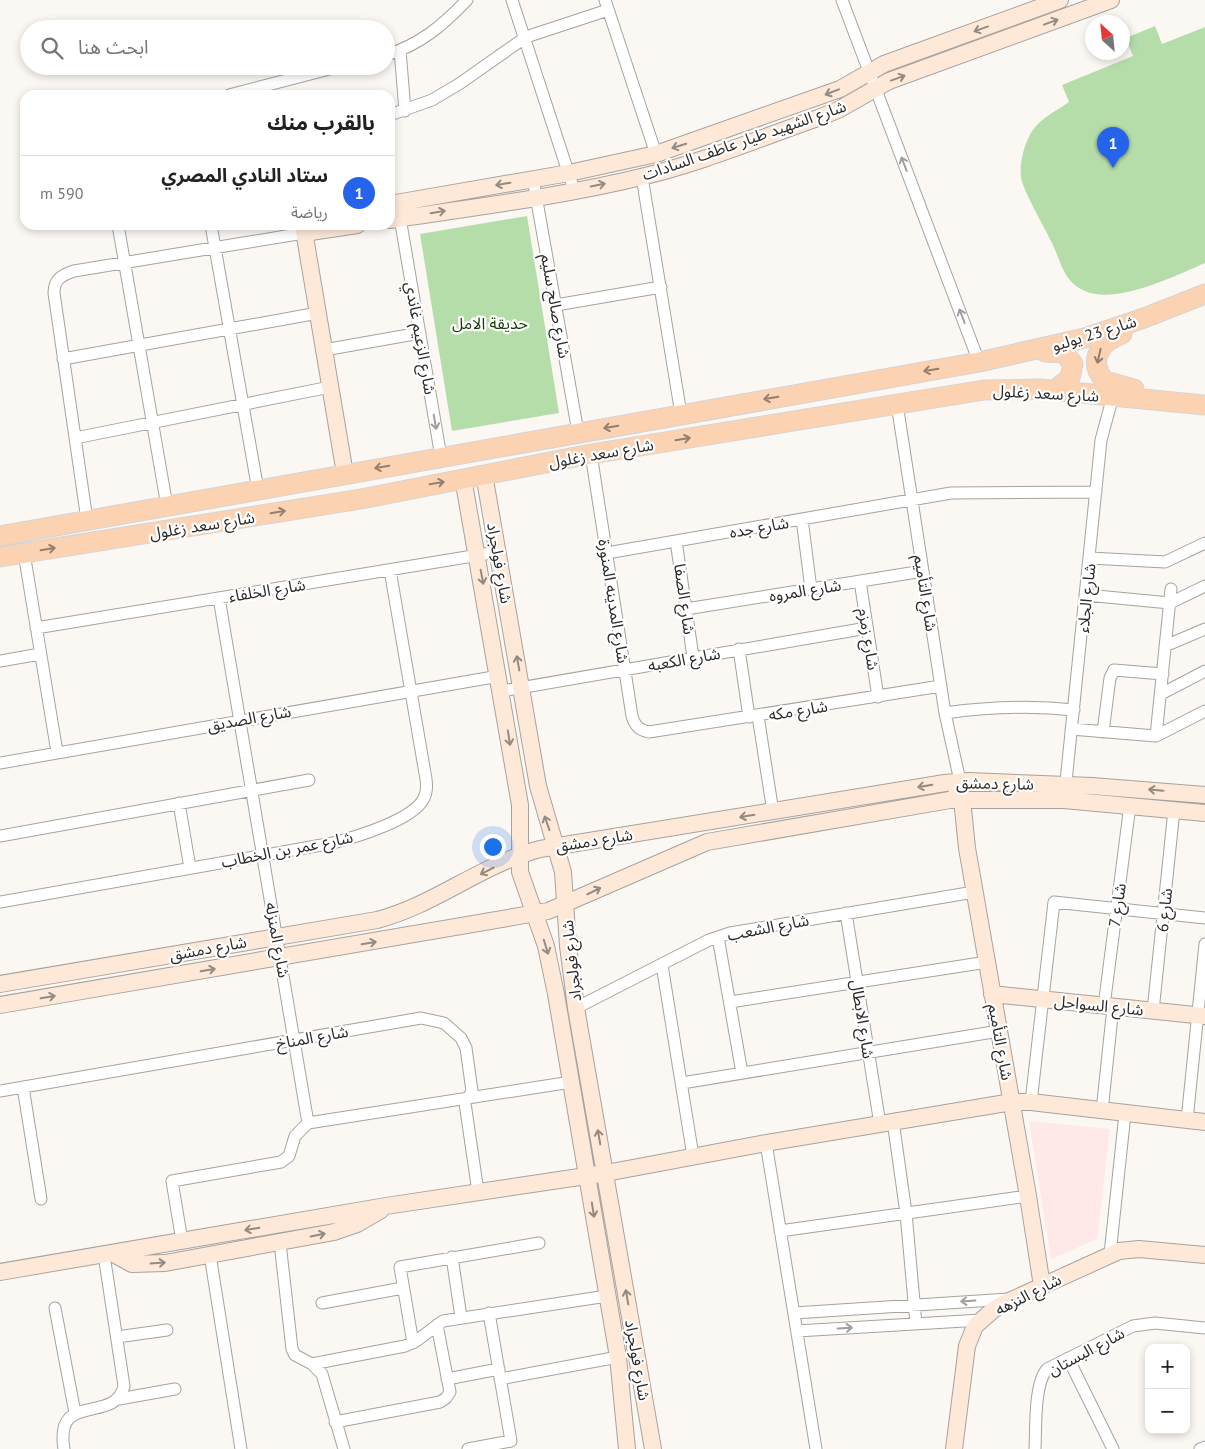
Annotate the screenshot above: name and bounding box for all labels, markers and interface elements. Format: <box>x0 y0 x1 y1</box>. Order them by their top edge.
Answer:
north arrow <box>1085 15 1130 60</box>
one-way arrow <box>1043 17 1058 26</box>
search box <box>20 20 395 75</box>
one-way arrow <box>974 25 989 34</box>
icon: search <box>38 34 66 62</box>
text: ابحث هنا <box>78 35 149 59</box>
one-way arrow <box>890 73 905 82</box>
one-way arrow <box>825 88 840 97</box>
street label: شارع الشهيد طيار عاطف السادات <box>639 96 850 187</box>
text: بالقرب منك <box>267 109 375 136</box>
pin: 1 <box>1097 127 1129 168</box>
one-way arrow <box>671 142 687 152</box>
one-way arrow <box>899 157 908 173</box>
text: ستاد النادي المصري <box>161 163 328 187</box>
one-way arrow <box>495 180 511 190</box>
one-way arrow <box>590 180 606 190</box>
text: 590 m <box>40 183 83 203</box>
text: 1 <box>354 183 364 203</box>
text: رياضة <box>291 202 328 222</box>
one-way arrow <box>430 207 446 217</box>
street label: شارع صالح سليم <box>534 252 575 360</box>
street label: شارع الزعيم غاندي <box>398 280 441 397</box>
one-way arrow <box>957 309 966 325</box>
street label: شارع 23 يوليو <box>1049 311 1140 358</box>
park label: حديقة الامل <box>452 313 528 333</box>
one-way arrow <box>1094 348 1103 364</box>
one-way arrow <box>923 366 939 376</box>
street label: شارع سعد زغلول <box>992 380 1100 409</box>
one-way arrow <box>763 394 779 404</box>
one-way arrow <box>431 413 441 429</box>
one-way arrow <box>603 422 619 432</box>
street label: شارع سعد زغلول <box>547 434 656 475</box>
one-way arrow <box>675 434 691 444</box>
one-way arrow <box>374 463 390 473</box>
one-way arrow <box>429 477 445 487</box>
street label: شارع سعد زغلول <box>148 507 256 546</box>
one-way arrow <box>269 507 285 517</box>
street label: شارع جده <box>728 512 791 545</box>
street label: شارع فولجراد <box>480 521 517 606</box>
street label: شارع المدينه المنورة <box>591 537 634 665</box>
one-way arrow <box>40 544 56 554</box>
street label: شارع التأميم <box>907 553 942 633</box>
street label: شارع الصفا <box>667 562 700 636</box>
street label: شارع الجلاء <box>1072 562 1103 634</box>
one-way arrow <box>477 569 487 585</box>
street label: شارع الخلفاء <box>227 574 307 609</box>
street label: شارع المروه <box>768 574 843 609</box>
street label: شارع زمزم <box>851 607 884 672</box>
street label: شارع الكعبه <box>646 643 722 678</box>
one-way arrow <box>512 655 522 671</box>
street label: شارع مكه <box>767 695 830 728</box>
street label: شارع الصديق <box>205 701 293 738</box>
one-way arrow <box>505 729 515 745</box>
street label: شارع دمشق <box>956 772 1034 797</box>
one-way arrow <box>917 782 933 792</box>
one-way arrow <box>1149 786 1165 795</box>
one-way arrow <box>739 811 755 821</box>
one-way arrow <box>542 815 551 831</box>
street label: شارع دمشق <box>554 824 635 859</box>
street label: شارع عمر بن الخطاب <box>219 826 355 875</box>
your location <box>480 834 506 860</box>
one-way arrow <box>480 867 495 876</box>
street label: شارع 7 <box>1104 882 1133 929</box>
one-way arrow <box>586 886 601 895</box>
street label: شارع 6 <box>1152 887 1179 933</box>
street label: شارع المنزله <box>259 901 294 980</box>
street label: شارع الشعب <box>725 909 811 948</box>
street label: شارع فولجراد <box>557 919 588 1003</box>
street label: شارع دمشق <box>168 931 249 968</box>
one-way arrow <box>360 937 376 947</box>
one-way arrow <box>541 939 551 955</box>
one-way arrow <box>200 965 216 975</box>
street label: شارع الابطال <box>844 978 879 1061</box>
street label: شارع السواحل <box>1053 990 1145 1023</box>
one-way arrow <box>40 991 56 1001</box>
street label: شارع التأميم <box>981 1002 1018 1082</box>
street label: شارع المناخ <box>274 1021 350 1056</box>
one-way arrow <box>594 1130 604 1146</box>
one-way arrow <box>589 1202 599 1218</box>
one-way arrow <box>245 1224 261 1234</box>
one-way arrow <box>310 1230 326 1240</box>
one-way arrow <box>150 1258 166 1267</box>
street label: شارع النزهه <box>992 1269 1066 1322</box>
one-way arrow <box>622 1290 632 1306</box>
one-way arrow <box>960 1297 976 1306</box>
street label: شارع فولجراد <box>618 1318 655 1403</box>
street label: شارع البستان <box>1044 1322 1129 1382</box>
one-way arrow <box>837 1323 853 1333</box>
map controls <box>1145 1344 1190 1434</box>
button: + <box>1145 1344 1190 1389</box>
button: − <box>1145 1389 1190 1434</box>

